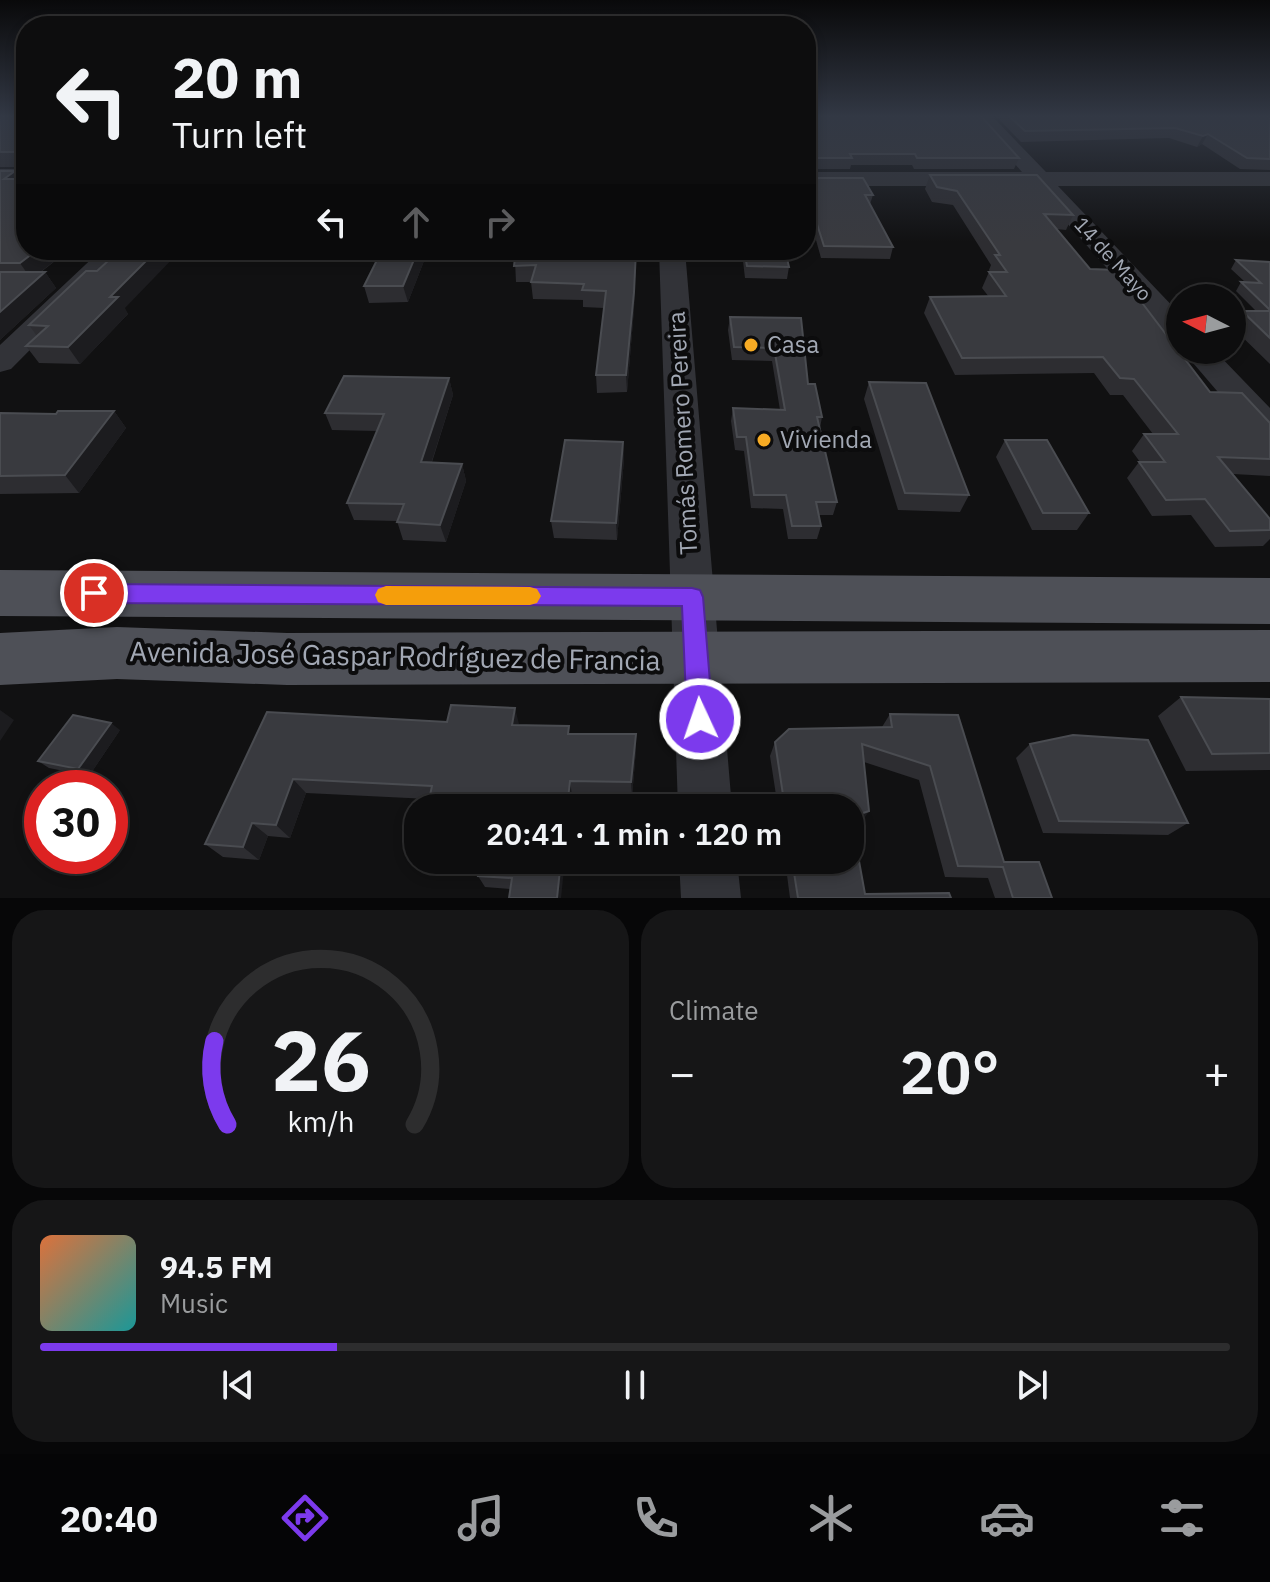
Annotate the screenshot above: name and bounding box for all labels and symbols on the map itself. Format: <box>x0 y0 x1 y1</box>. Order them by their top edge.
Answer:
street label: 14 de Mayo <box>1069 211 1158 306</box>
north arrow <box>1166 284 1246 364</box>
street label: Tomás Romero Pereira <box>660 310 704 556</box>
place label: Casa <box>767 328 819 360</box>
marker: Casa <box>742 336 760 354</box>
place label: Vivienda <box>780 423 872 455</box>
marker: Vivienda <box>755 431 773 449</box>
pin <box>60 559 128 627</box>
street label: Avenida José Gaspar Rodríguez de Francia <box>129 632 661 679</box>
position arrow <box>658 677 742 761</box>
speed limit sign: 30 <box>24 770 128 874</box>

